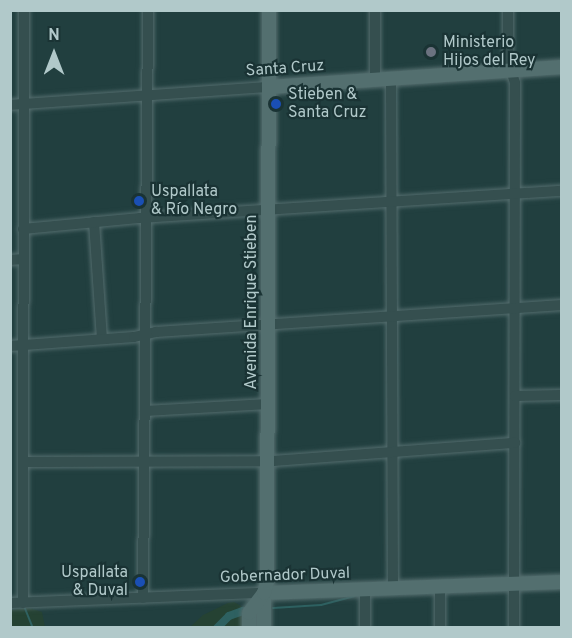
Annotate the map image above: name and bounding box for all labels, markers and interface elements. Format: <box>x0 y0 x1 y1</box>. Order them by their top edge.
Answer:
north arrow <box>24 24 84 84</box>
text: N <box>48 26 60 46</box>
place label: Ministerio Hijos del Rey <box>443 33 535 71</box>
marker: Ministerio Hijos del Rey <box>424 45 438 59</box>
street label: Santa Cruz <box>245 57 325 81</box>
place label: Stieben & Santa Cruz <box>288 85 367 123</box>
marker: Stieben & Santa Cruz <box>269 97 283 111</box>
place label: Uspallata & Río Negro <box>151 182 237 220</box>
marker: Uspallata & Río Negro <box>132 194 146 208</box>
street label: Avenida Enrique Stieben <box>242 214 262 390</box>
place label: Uspallata & Duval <box>61 563 128 601</box>
street label: Gobernador Duval <box>220 564 350 588</box>
marker: Uspallata & Duval <box>133 575 147 589</box>

